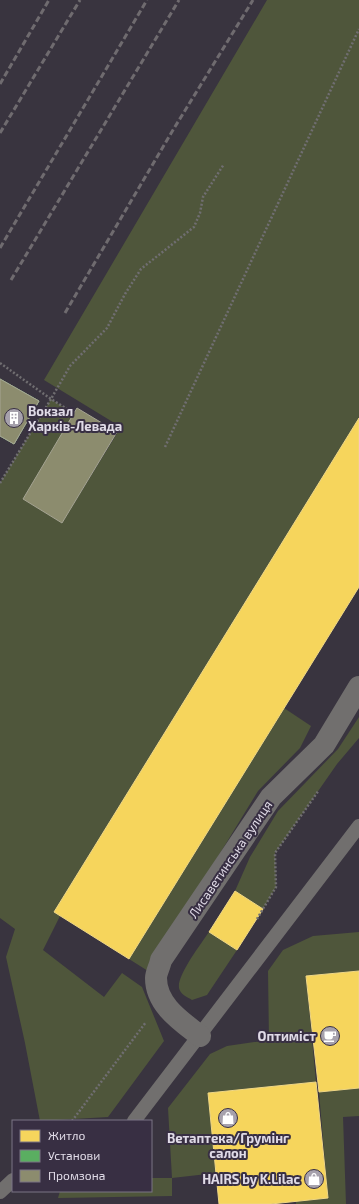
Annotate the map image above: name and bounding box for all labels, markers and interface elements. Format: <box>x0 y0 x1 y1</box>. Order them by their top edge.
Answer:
place label: Вокзал Харків-Левада <box>28 403 122 434</box>
building icon: Вокзал Харків-Левада <box>3 407 25 429</box>
street label: Лисаветинська вулиця <box>185 797 275 921</box>
cafe icon: Оптиміст <box>319 1025 341 1047</box>
place label: Оптиміст <box>258 1028 316 1044</box>
shop icon: Ветаптека/Грумінг салон <box>217 1107 239 1129</box>
legend <box>12 1120 152 1192</box>
text: Житло <box>48 1128 86 1142</box>
place label: Ветаптека/Грумінг салон <box>167 1130 289 1161</box>
text: Установи <box>48 1148 100 1162</box>
text: Промзона <box>48 1168 105 1182</box>
shop icon: HAIRS by K.Lilac <box>303 1168 325 1190</box>
place label: HAIRS by K.Lilac <box>202 1171 300 1187</box>

